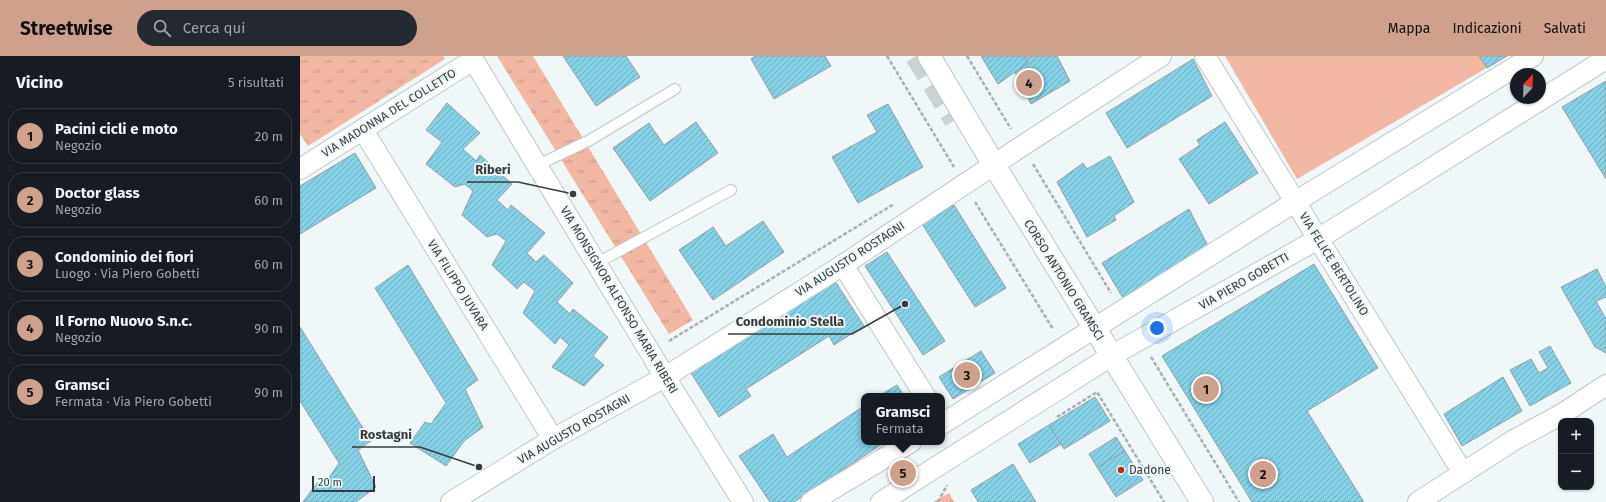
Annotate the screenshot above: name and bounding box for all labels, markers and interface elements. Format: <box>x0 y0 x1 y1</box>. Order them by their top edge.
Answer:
search box <box>137 10 417 46</box>
text: Streetwise <box>20 17 113 40</box>
icon: search <box>151 17 173 39</box>
text: Cerca qui <box>183 19 246 37</box>
text: Mappa <box>1388 20 1430 37</box>
text: Indicazioni <box>1452 20 1522 37</box>
text: Salvati <box>1544 20 1586 37</box>
street label: VIA MADONNA DEL COLLETTO <box>319 66 459 160</box>
pin: 4 <box>1016 68 1042 98</box>
north arrow <box>1510 68 1546 104</box>
text: Vicino <box>16 72 63 93</box>
text: 5 risultati <box>228 75 284 90</box>
text: Pacini cicli e moto <box>55 120 178 138</box>
text: 1 <box>27 129 33 144</box>
text: 20 m <box>255 129 283 144</box>
text: Negozio <box>55 138 102 153</box>
callout: Riberi <box>467 157 518 182</box>
text: Riberi <box>475 162 511 177</box>
text: Doctor glass <box>55 184 140 202</box>
text: 2 <box>27 193 33 208</box>
text: 60 m <box>254 193 283 208</box>
text: Negozio <box>55 202 102 217</box>
street label: VIA MONSIGNOR ALFONSO MARIA RIBERI <box>557 204 681 396</box>
street label: VIA FELICE BERTOLINO <box>1296 210 1372 318</box>
street label: CORSO ANTONIO GRAMSCI <box>1021 217 1107 343</box>
street label: VIA AUGUSTO ROSTAGNI <box>793 218 907 300</box>
street label: VIA FILIPPO JUVARA <box>425 237 491 333</box>
text: Condominio dei fiori <box>55 248 194 266</box>
street label: VIA PIERO GOBETTI <box>1197 250 1291 312</box>
text: 3 <box>27 257 33 272</box>
text: 60 m <box>254 257 283 272</box>
text: Luogo · Via Piero Gobetti <box>55 266 200 281</box>
callout: Condominio Stella <box>728 309 852 334</box>
text: Il Forno Nuovo S.n.c. <box>55 312 192 330</box>
text: Condominio Stella <box>736 314 844 329</box>
your location <box>1147 318 1167 338</box>
text: 4 <box>26 321 34 336</box>
text: 90 m <box>254 321 283 336</box>
text: Negozio <box>55 330 102 345</box>
pin: 3 <box>954 360 980 390</box>
pin: 1 <box>1193 374 1219 404</box>
text: Gramsci <box>55 376 110 394</box>
text: 5 <box>27 385 33 400</box>
text: 90 m <box>254 385 283 400</box>
street label: VIA AUGUSTO ROSTAGNI <box>515 391 633 467</box>
popup <box>861 393 945 445</box>
text: Fermata · Via Piero Gobetti <box>55 394 212 409</box>
text: Gramsci <box>876 403 930 421</box>
map controls <box>1558 418 1594 490</box>
button: + <box>1558 418 1594 454</box>
text: Fermata <box>876 421 924 436</box>
callout: Rostagni <box>352 422 420 447</box>
text: Rostagni <box>360 427 412 442</box>
button: − <box>1558 454 1594 490</box>
pin: 5 <box>890 458 916 488</box>
pin: 2 <box>1250 459 1276 489</box>
place label: Dadone <box>1129 463 1171 477</box>
marker: Dadone <box>1116 465 1126 475</box>
scale bar <box>312 474 375 493</box>
text: 20 m <box>318 476 342 489</box>

